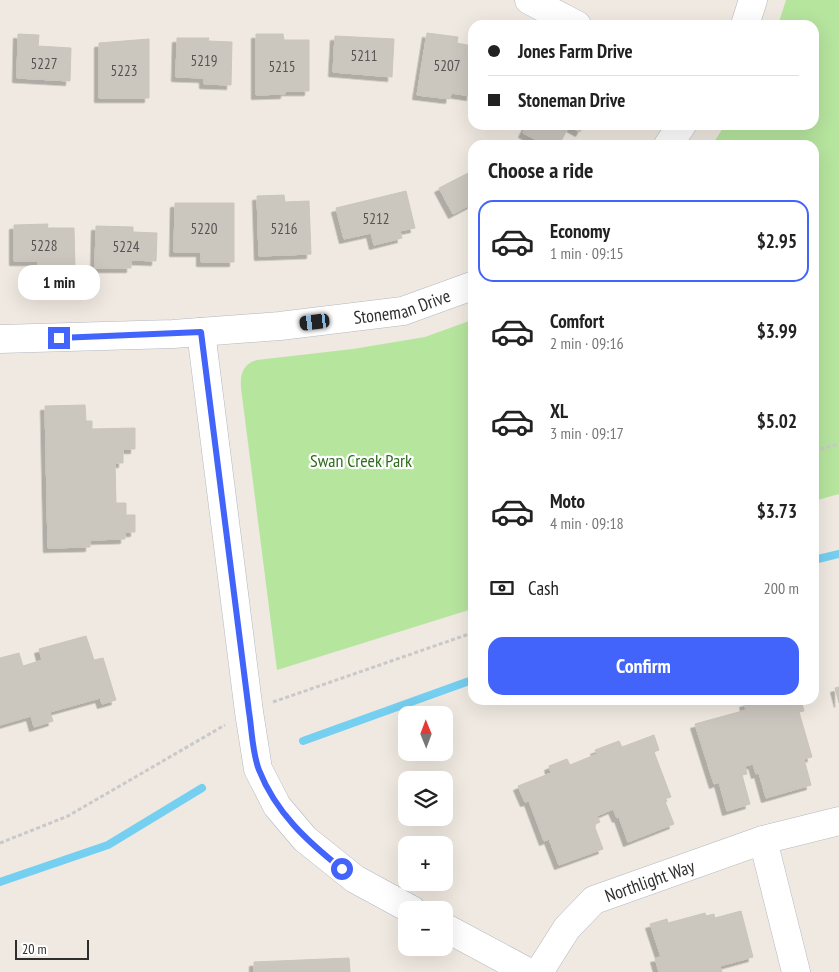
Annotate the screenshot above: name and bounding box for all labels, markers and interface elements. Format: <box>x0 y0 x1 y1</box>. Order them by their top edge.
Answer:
text: Jones Farm Drive <box>518 39 633 63</box>
house number: 5211 <box>350 46 378 65</box>
house number: 5219 <box>190 51 218 70</box>
house number: 5227 <box>30 54 58 73</box>
house number: 5207 <box>433 56 461 75</box>
house number: 5215 <box>268 57 296 76</box>
house number: 5223 <box>110 61 138 80</box>
text: Stoneman Drive <box>518 88 625 112</box>
text: Choose a ride <box>488 156 593 184</box>
house number: 5212 <box>362 209 390 228</box>
house number: 5220 <box>190 219 218 238</box>
house number: 5216 <box>270 219 298 238</box>
icon: car <box>490 219 535 264</box>
text: Economy <box>550 219 610 243</box>
text: $2.95 <box>757 229 797 253</box>
house number: 5228 <box>30 236 58 255</box>
house number: 5224 <box>112 237 140 256</box>
text: 1 min · 09:15 <box>550 243 624 263</box>
callout: 1 min <box>18 266 100 300</box>
text: 1 min <box>43 272 75 292</box>
street label: Stoneman Drive <box>352 283 453 328</box>
icon: car <box>490 309 535 354</box>
text: Comfort <box>550 309 604 333</box>
car <box>299 313 330 331</box>
text: $3.99 <box>757 319 797 343</box>
route end <box>48 327 70 349</box>
text: 2 min · 09:16 <box>550 333 624 353</box>
icon: car <box>490 399 535 444</box>
text: XL <box>550 399 568 423</box>
text: $5.02 <box>757 409 797 433</box>
text: 3 min · 09:17 <box>550 423 624 443</box>
park label: Swan Creek Park <box>310 449 412 472</box>
icon: car <box>490 489 535 534</box>
text: Moto <box>550 489 585 513</box>
text: $3.73 <box>757 499 797 523</box>
text: 4 min · 09:18 <box>550 513 624 533</box>
icon: cash <box>488 574 516 602</box>
text: Cash <box>528 576 559 600</box>
text: 200 m <box>764 578 799 598</box>
button: Confirm <box>488 637 799 695</box>
north arrow <box>398 706 452 761</box>
map controls <box>398 706 453 956</box>
button: layers <box>398 771 453 826</box>
button: + <box>398 836 453 891</box>
street label: Northlight Way <box>602 854 698 907</box>
route start <box>331 858 353 880</box>
button: − <box>398 901 453 956</box>
scale bar <box>15 937 89 960</box>
text: 20 m <box>22 940 47 958</box>

